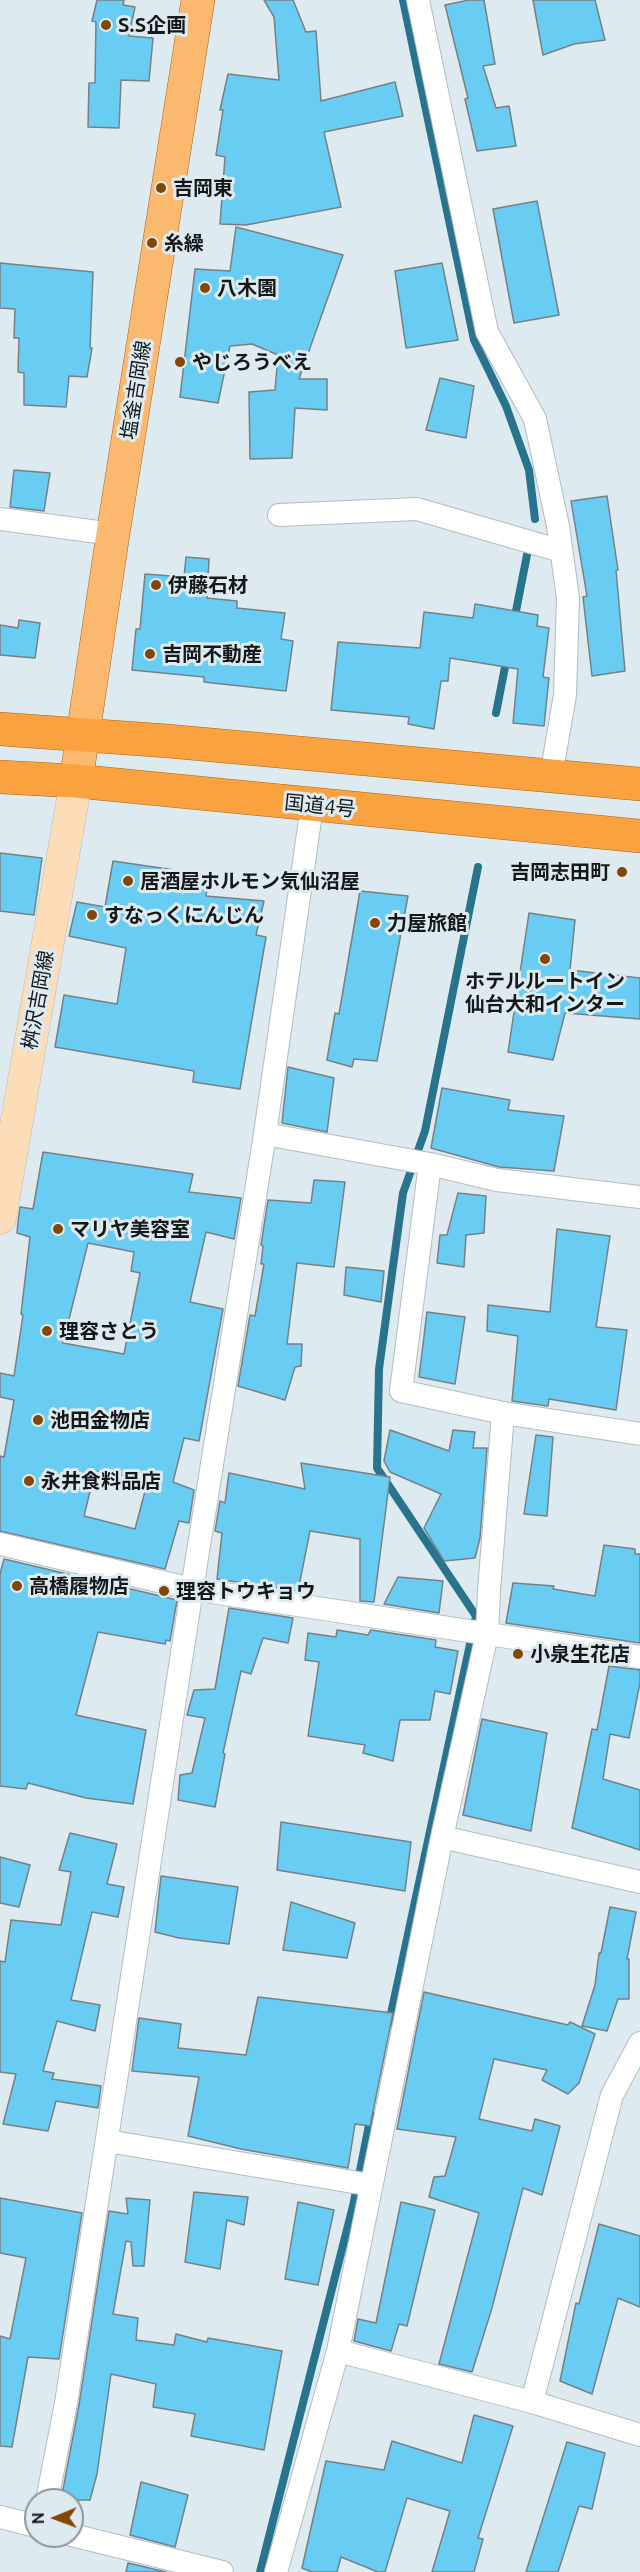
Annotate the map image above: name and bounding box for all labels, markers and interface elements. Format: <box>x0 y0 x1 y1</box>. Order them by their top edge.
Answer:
place label: S.S企画 <box>118 13 186 37</box>
marker: S.S企画 <box>99 18 113 32</box>
place label: 吉岡東 <box>173 176 233 200</box>
marker: 吉岡東 <box>154 181 168 195</box>
place label: 糸繰 <box>164 231 204 255</box>
marker: 糸繰 <box>145 236 159 250</box>
place label: 八木園 <box>217 276 277 300</box>
marker: 八木園 <box>198 281 212 295</box>
street label: 塩釜吉岡線 <box>116 339 156 441</box>
place label: やじろうべえ <box>192 350 312 374</box>
marker: やじろうべえ <box>173 355 187 369</box>
place label: 伊藤石材 <box>168 573 248 597</box>
marker: 伊藤石材 <box>149 578 163 592</box>
place label: 吉岡不動産 <box>162 642 262 666</box>
marker: 吉岡不動産 <box>143 647 157 661</box>
street label: 国道4号 <box>283 790 357 822</box>
place label: 吉岡志田町 <box>510 860 610 884</box>
marker: 吉岡志田町 <box>615 865 629 879</box>
place label: 居酒屋ホルモン気仙沼屋 <box>140 869 360 893</box>
marker: 居酒屋ホルモン気仙沼屋 <box>121 874 135 888</box>
place label: すなっくにんじん <box>104 903 264 927</box>
marker: すなっくにんじん <box>85 908 99 922</box>
place label: 力屋旅館 <box>387 911 467 935</box>
marker: 力屋旅館 <box>368 916 382 930</box>
street label: 桝沢吉岡線 <box>17 949 59 1051</box>
marker: ホテルルートイン 仙台大和インター <box>538 952 552 966</box>
place label: ホテルルートイン 仙台大和インター <box>465 969 625 1016</box>
place label: マリヤ美容室 <box>70 1217 190 1241</box>
marker: マリヤ美容室 <box>51 1222 65 1236</box>
place label: 理容さとう <box>59 1319 159 1343</box>
marker: 理容さとう <box>40 1324 54 1338</box>
place label: 池田金物店 <box>50 1408 150 1432</box>
marker: 池田金物店 <box>31 1413 45 1427</box>
place label: 永井食料品店 <box>41 1469 161 1493</box>
marker: 永井食料品店 <box>22 1474 36 1488</box>
place label: 高橋履物店 <box>29 1574 129 1598</box>
marker: 高橋履物店 <box>10 1579 24 1593</box>
place label: 理容トウキョウ <box>176 1579 316 1603</box>
marker: 理容トウキョウ <box>157 1584 171 1598</box>
place label: 小泉生花店 <box>530 1642 630 1666</box>
marker: 小泉生花店 <box>511 1647 525 1661</box>
north arrow <box>24 2488 84 2548</box>
text: N <box>29 2512 47 2524</box>

